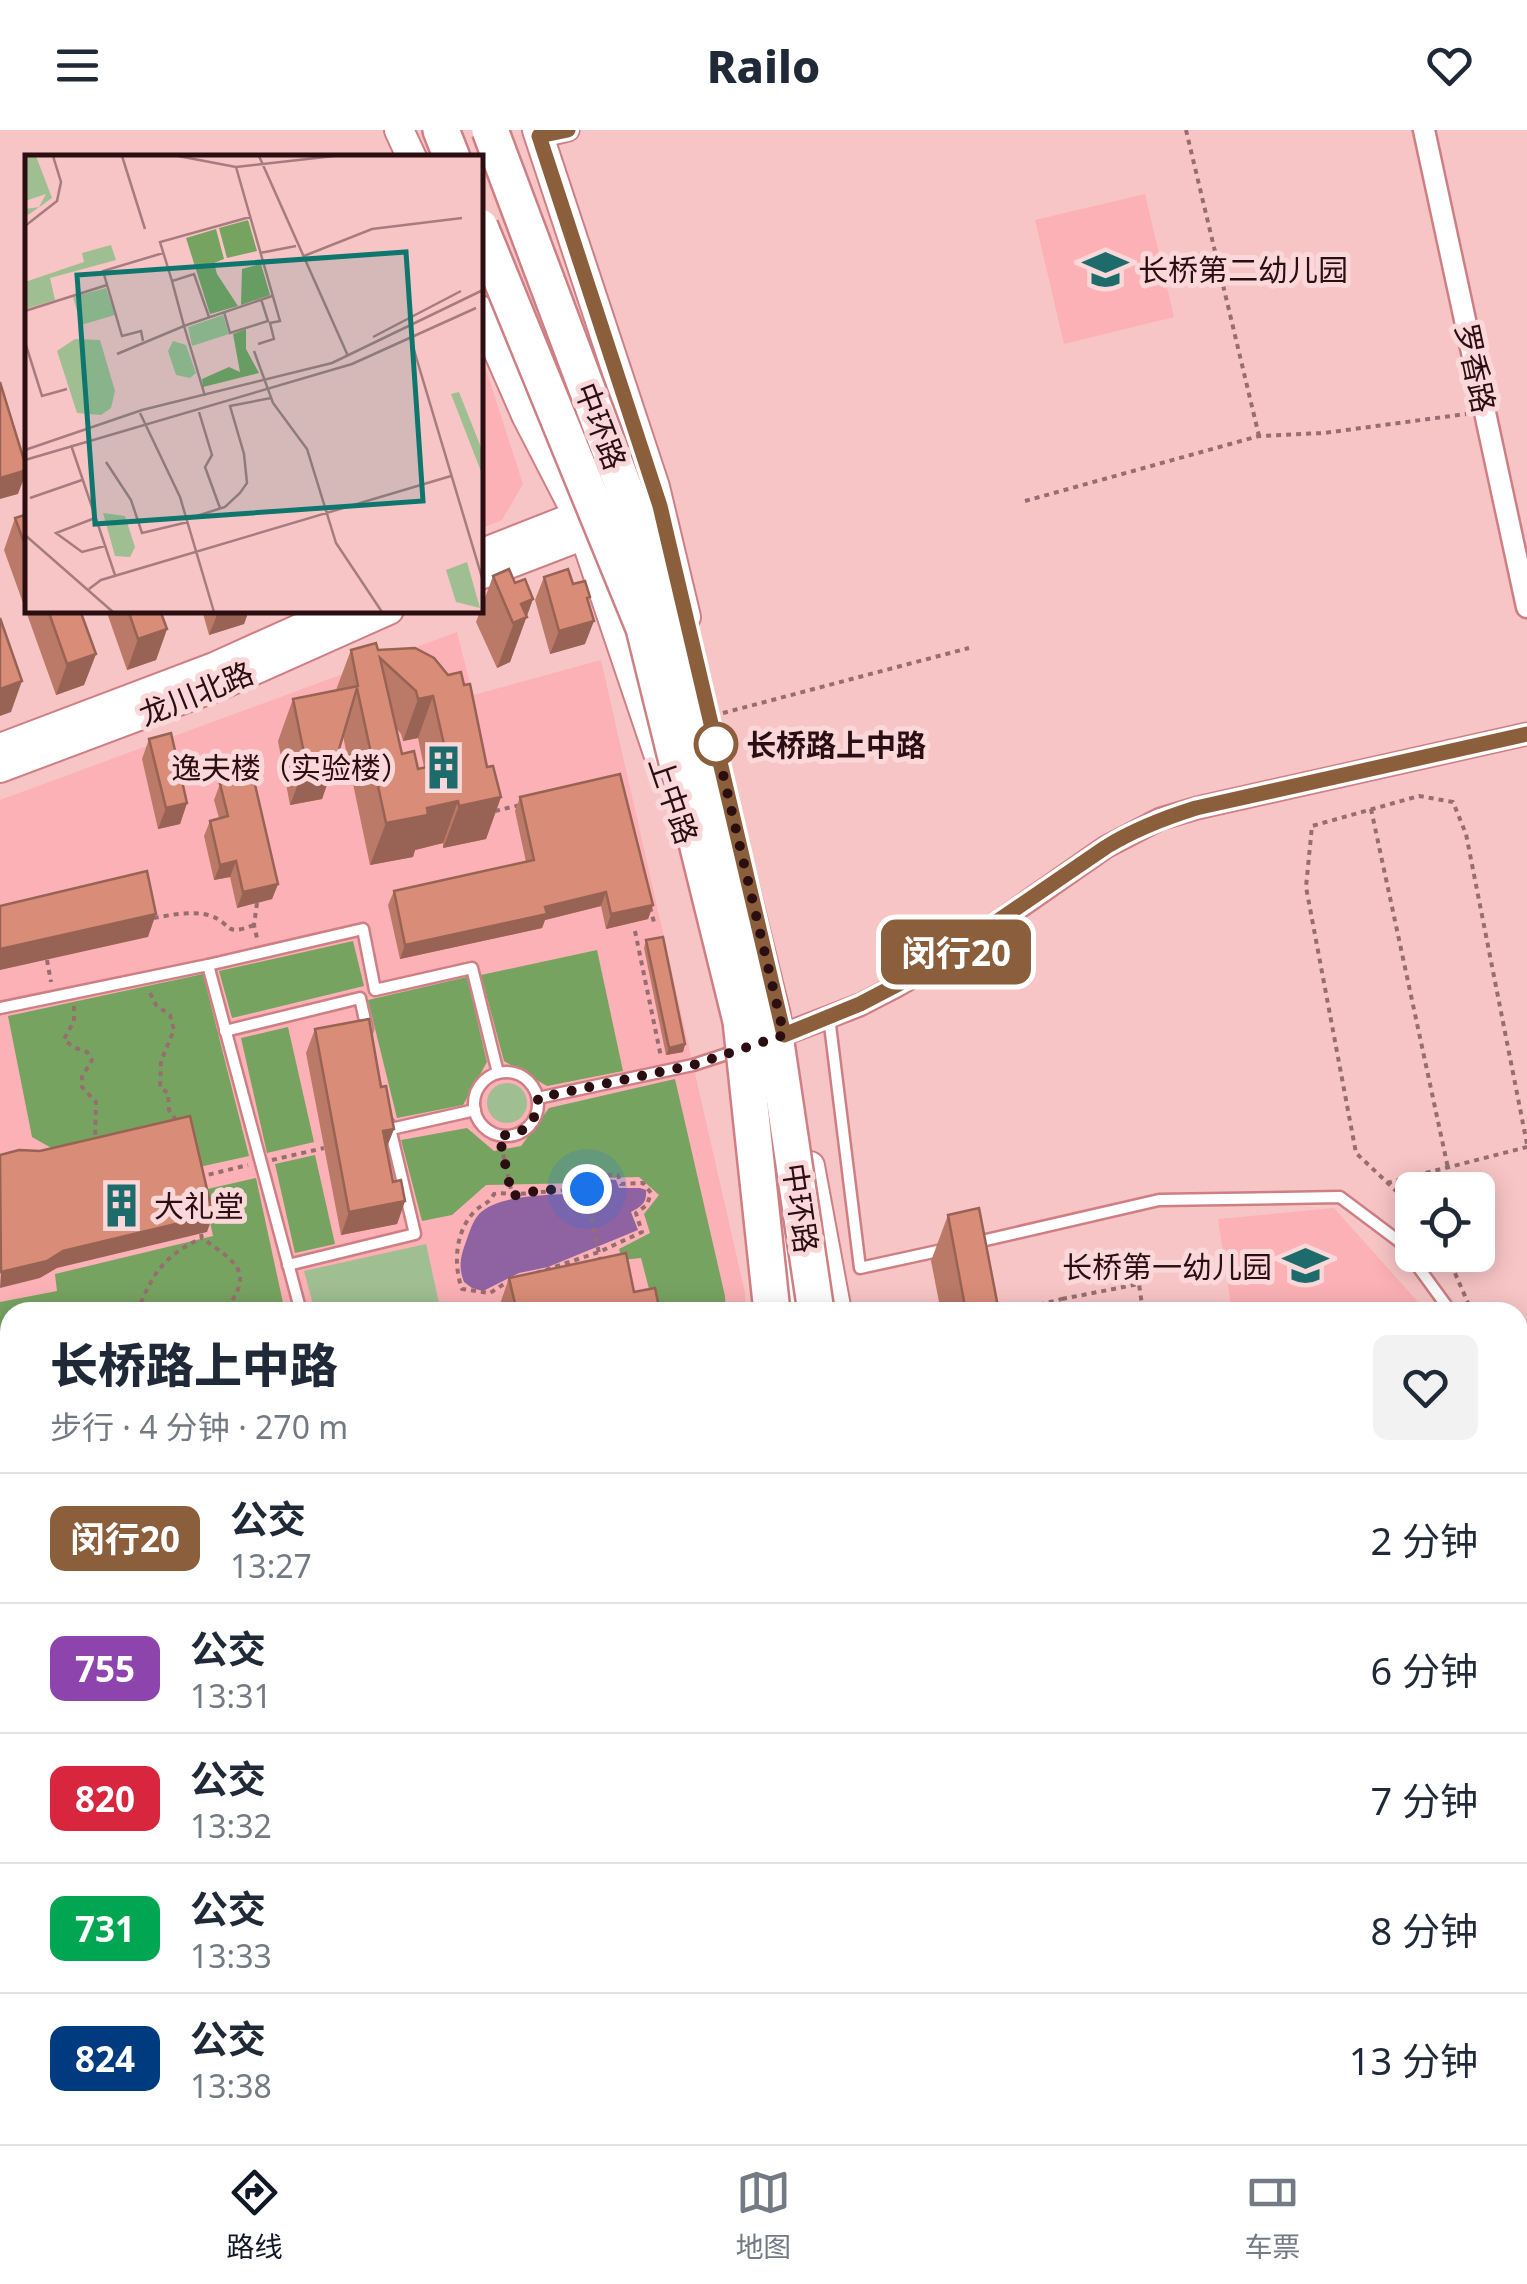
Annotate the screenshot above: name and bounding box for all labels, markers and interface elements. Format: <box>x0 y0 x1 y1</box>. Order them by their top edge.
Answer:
text: Railo <box>707 35 820 96</box>
icon: menu <box>50 38 105 93</box>
icon: heart <box>1422 38 1477 93</box>
inset map <box>25 155 482 612</box>
school or university icon: 长桥第二幼儿园 <box>1081 245 1129 293</box>
place label: 长桥第二幼儿园 <box>1138 249 1348 290</box>
street label: 罗香路 <box>1447 320 1505 416</box>
street label: 中环路 <box>566 377 636 475</box>
street label: 龙川北路 <box>133 652 259 734</box>
marker: 长桥路上中路 <box>695 723 737 765</box>
place label: 长桥路上中路 <box>746 724 926 765</box>
building icon: 逸夫楼（实验楼） <box>420 743 468 791</box>
place label: 逸夫楼（实验楼） <box>171 747 411 788</box>
street label: 上中路 <box>640 751 708 849</box>
line badge: 闵行20 <box>886 920 1026 984</box>
text: 闵行20 <box>901 929 1011 976</box>
street label: 中环路 <box>774 1161 828 1255</box>
your location <box>562 1164 612 1214</box>
map controls <box>1395 1172 1495 1272</box>
button: locate <box>1395 1172 1495 1272</box>
building icon: 大礼堂 <box>97 1181 145 1229</box>
place label: 大礼堂 <box>154 1185 244 1226</box>
school or university icon: 长桥第一幼儿园 <box>1281 1242 1329 1290</box>
place label: 长桥第一幼儿园 <box>1062 1246 1272 1287</box>
text: 长桥路上中路 <box>50 1332 338 1397</box>
button: heart <box>1373 1335 1478 1440</box>
text: 步行 · 4 分钟 · 270 m <box>50 1405 348 1448</box>
text: 公交 <box>230 1492 306 1544</box>
text: 2 分钟 <box>1370 1514 1478 1566</box>
text: 闵行20 <box>70 1515 180 1562</box>
text: 13:27 <box>230 1544 312 1587</box>
text: 公交 <box>190 1622 266 1674</box>
text: 6 分钟 <box>1370 1644 1478 1696</box>
text: 755 <box>75 1645 135 1692</box>
text: 13:31 <box>190 1674 272 1717</box>
text: 公交 <box>190 1752 266 1804</box>
text: 7 分钟 <box>1370 1774 1478 1826</box>
text: 820 <box>75 1775 135 1822</box>
text: 13:32 <box>190 1804 272 1847</box>
text: 公交 <box>190 1882 266 1934</box>
text: 8 分钟 <box>1370 1904 1478 1956</box>
text: 731 <box>75 1905 135 1952</box>
text: 13:33 <box>190 1934 272 1977</box>
text: 公交 <box>190 2012 266 2064</box>
text: 13 分钟 <box>1349 2034 1478 2086</box>
text: 824 <box>75 2035 135 2082</box>
text: 13:38 <box>190 2064 272 2107</box>
tab: 路线 <box>226 2165 283 2265</box>
tab: 地图 <box>735 2165 792 2265</box>
tab: 车票 <box>1244 2165 1301 2265</box>

